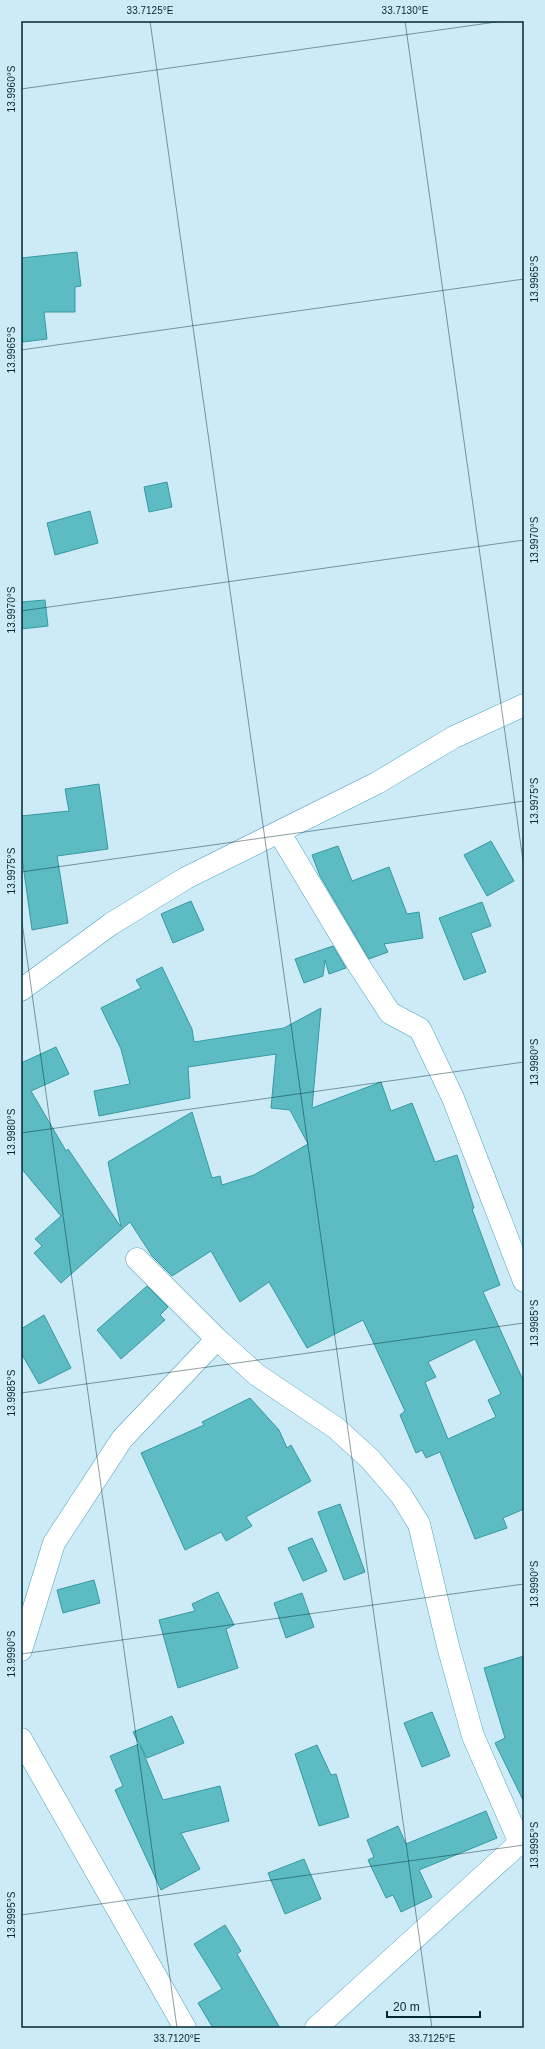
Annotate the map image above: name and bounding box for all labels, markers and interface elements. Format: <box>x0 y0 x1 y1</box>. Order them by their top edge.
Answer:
text: 33.7125°E <box>127 5 174 16</box>
text: 33.7130°E <box>382 5 429 16</box>
text: 13.9960°S <box>6 65 17 112</box>
text: 13.9965°S <box>529 255 540 302</box>
text: 13.9965°S <box>6 326 17 373</box>
text: 13.9970°S <box>529 516 540 563</box>
text: 13.9970°S <box>6 586 17 633</box>
text: 13.9975°S <box>529 777 540 824</box>
text: 13.9975°S <box>6 847 17 894</box>
text: 13.9980°S <box>529 1038 540 1085</box>
text: 13.9980°S <box>6 1108 17 1155</box>
text: 13.9985°S <box>529 1299 540 1346</box>
text: 13.9985°S <box>6 1369 17 1416</box>
text: 13.9990°S <box>529 1560 540 1607</box>
text: 13.9990°S <box>6 1630 17 1677</box>
text: 13.9995°S <box>529 1821 540 1868</box>
text: 13.9995°S <box>6 1891 17 1938</box>
scale bar <box>387 1993 480 2019</box>
text: 20 m <box>393 2000 420 2014</box>
text: 33.7120°E <box>154 2033 201 2044</box>
text: 33.7125°E <box>409 2033 456 2044</box>

